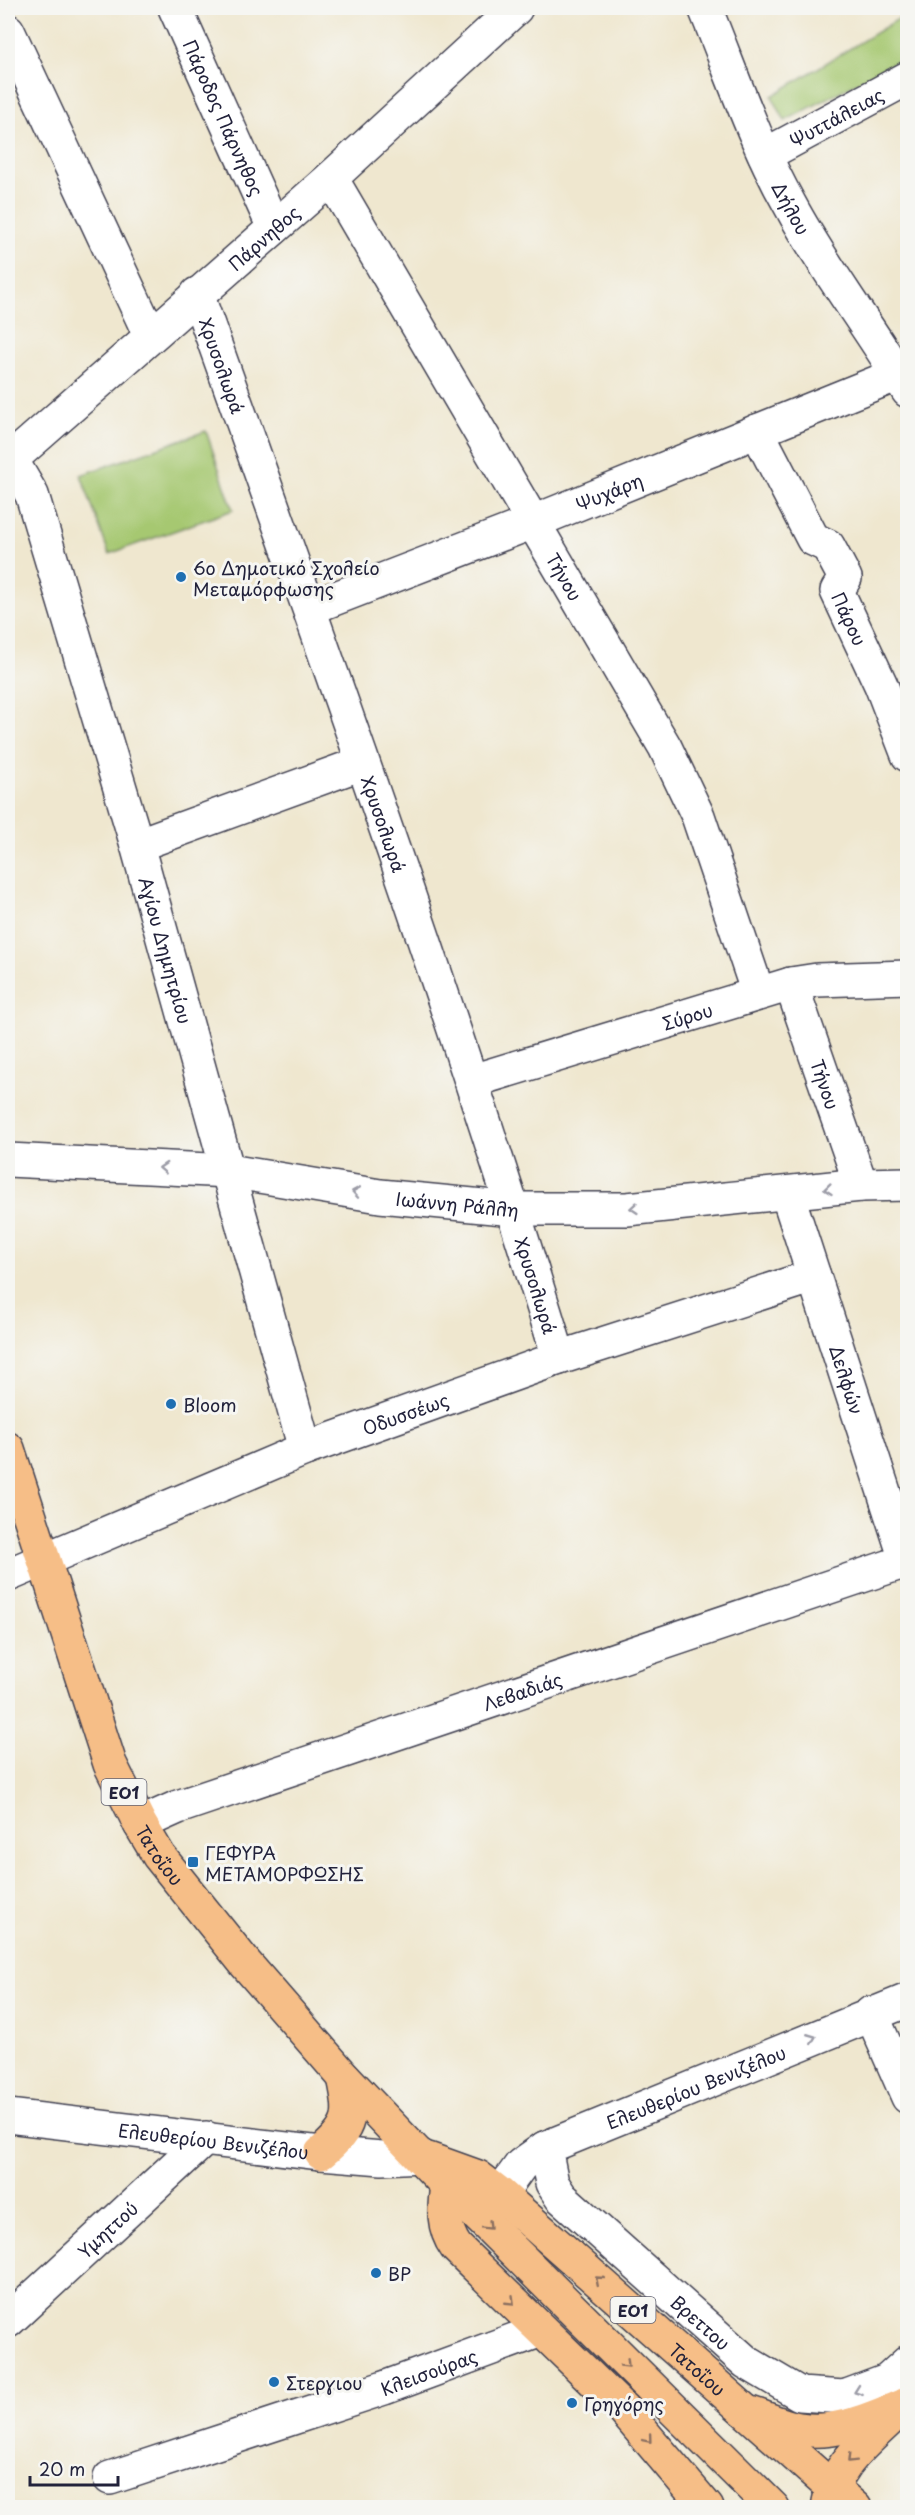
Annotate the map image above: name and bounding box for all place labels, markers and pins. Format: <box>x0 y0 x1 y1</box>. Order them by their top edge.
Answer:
place label: 6ο Δημοτικό Σχολείο Μεταμόρφωσης <box>193 554 380 602</box>
marker: 6ο Δημοτικό Σχολείο Μεταμόρφωσης <box>174 570 188 584</box>
place label: Bloom <box>183 1391 237 1418</box>
marker: Bloom <box>164 1397 178 1411</box>
place label: ΓΕΦΥΡΑ ΜΕΤΑΜΟΡΦΩΣΗΣ <box>205 1839 364 1887</box>
marker: ΓΕΦΥΡΑ ΜΕΤΑΜΟΡΦΩΣΗΣ <box>186 1855 200 1869</box>
place label: BP <box>388 2260 411 2287</box>
marker: BP <box>369 2266 383 2280</box>
place label: Στεργιου <box>286 2369 362 2396</box>
marker: Στεργιου <box>267 2375 281 2389</box>
place label: Γρηγόρης <box>584 2390 664 2417</box>
marker: Γρηγόρης <box>565 2396 579 2410</box>

